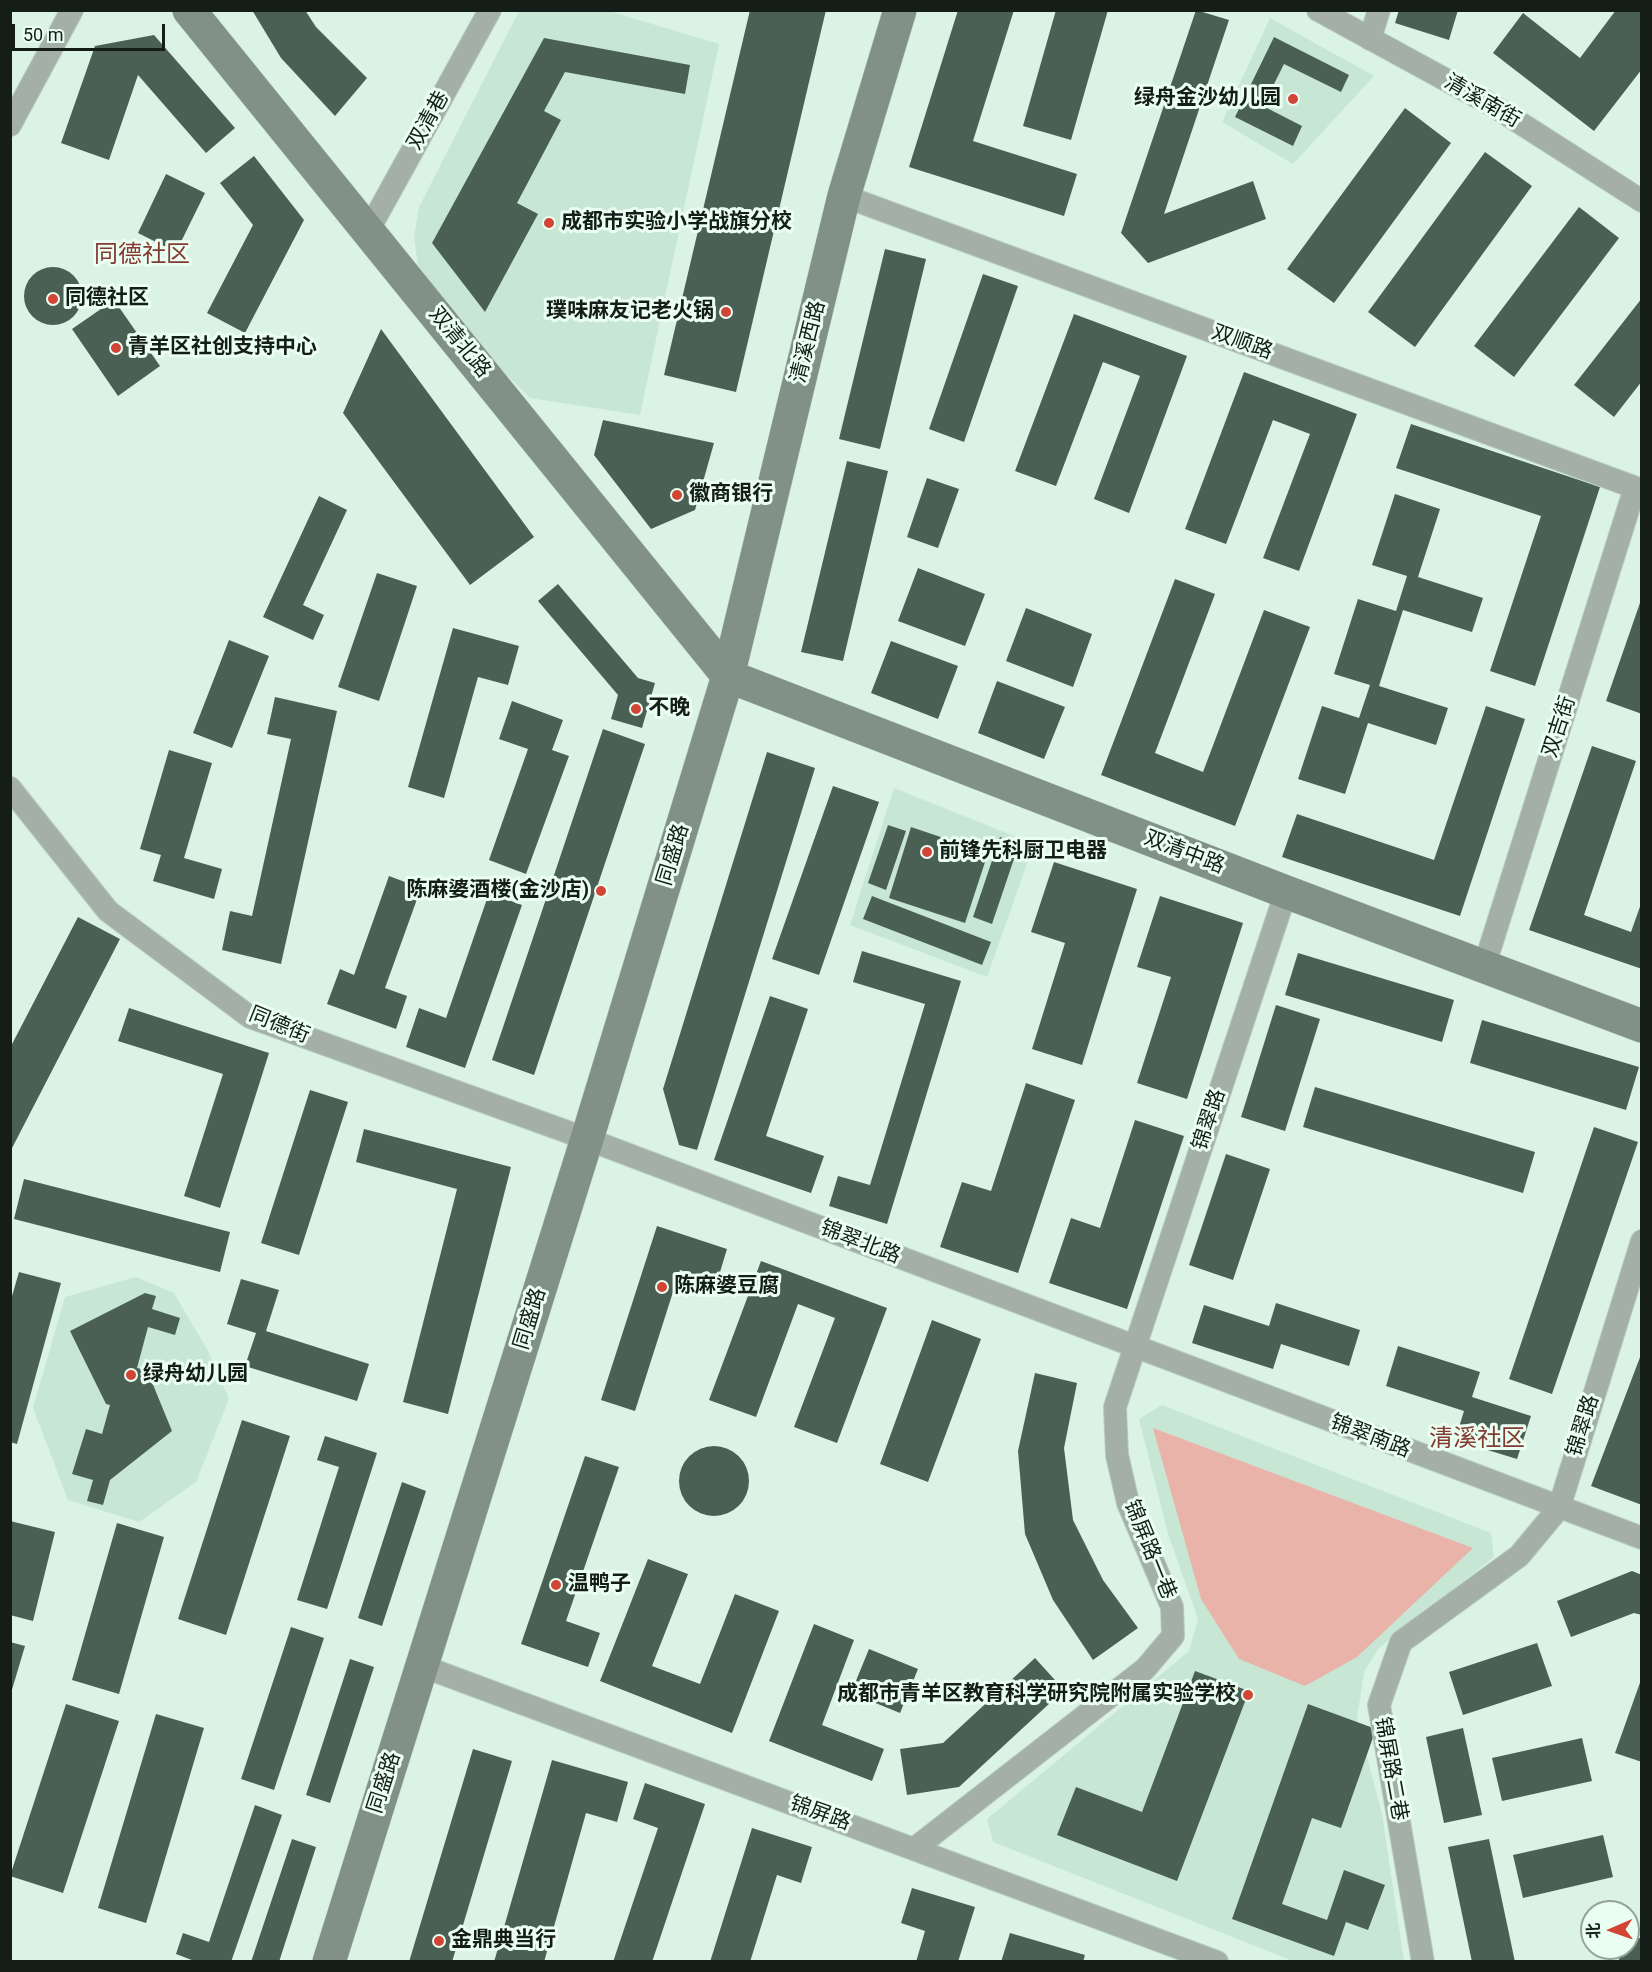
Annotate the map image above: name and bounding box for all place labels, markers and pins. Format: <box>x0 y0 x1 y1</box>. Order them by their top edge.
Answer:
place label: 绿舟金沙幼儿园 <box>1134 86 1281 112</box>
marker: 绿舟金沙幼儿园 <box>1286 92 1300 106</box>
place label: 成都市实验小学战旗分校 <box>561 210 792 236</box>
marker: 成都市实验小学战旗分校 <box>542 216 556 230</box>
place label: 同德社区 <box>65 286 149 312</box>
marker: 同德社区 <box>46 292 60 306</box>
place label: 璞味麻友记老火锅 <box>546 299 714 325</box>
marker: 璞味麻友记老火锅 <box>719 305 733 319</box>
place label: 青羊区社创支持中心 <box>128 335 317 361</box>
marker: 青羊区社创支持中心 <box>109 341 123 355</box>
place label: 徽商银行 <box>689 482 773 508</box>
marker: 徽商银行 <box>670 488 684 502</box>
place label: 不晚 <box>648 696 690 722</box>
marker: 不晚 <box>629 702 643 716</box>
place label: 前锋先科厨卫电器 <box>939 839 1107 865</box>
marker: 前锋先科厨卫电器 <box>920 845 934 859</box>
place label: 陈麻婆酒楼(金沙店) <box>406 878 589 904</box>
marker: 陈麻婆酒楼(金沙店) <box>594 884 608 898</box>
place label: 陈麻婆豆腐 <box>674 1274 779 1300</box>
marker: 陈麻婆豆腐 <box>655 1280 669 1294</box>
place label: 绿舟幼儿园 <box>143 1362 248 1388</box>
marker: 绿舟幼儿园 <box>124 1368 138 1382</box>
place label: 温鸭子 <box>568 1572 631 1598</box>
marker: 温鸭子 <box>549 1578 563 1592</box>
place label: 成都市青羊区教育科学研究院附属实验学校 <box>837 1682 1236 1708</box>
marker: 成都市青羊区教育科学研究院附属实验学校 <box>1241 1688 1255 1702</box>
place label: 金鼎典当行 <box>451 1928 556 1954</box>
marker: 金鼎典当行 <box>432 1934 446 1948</box>

